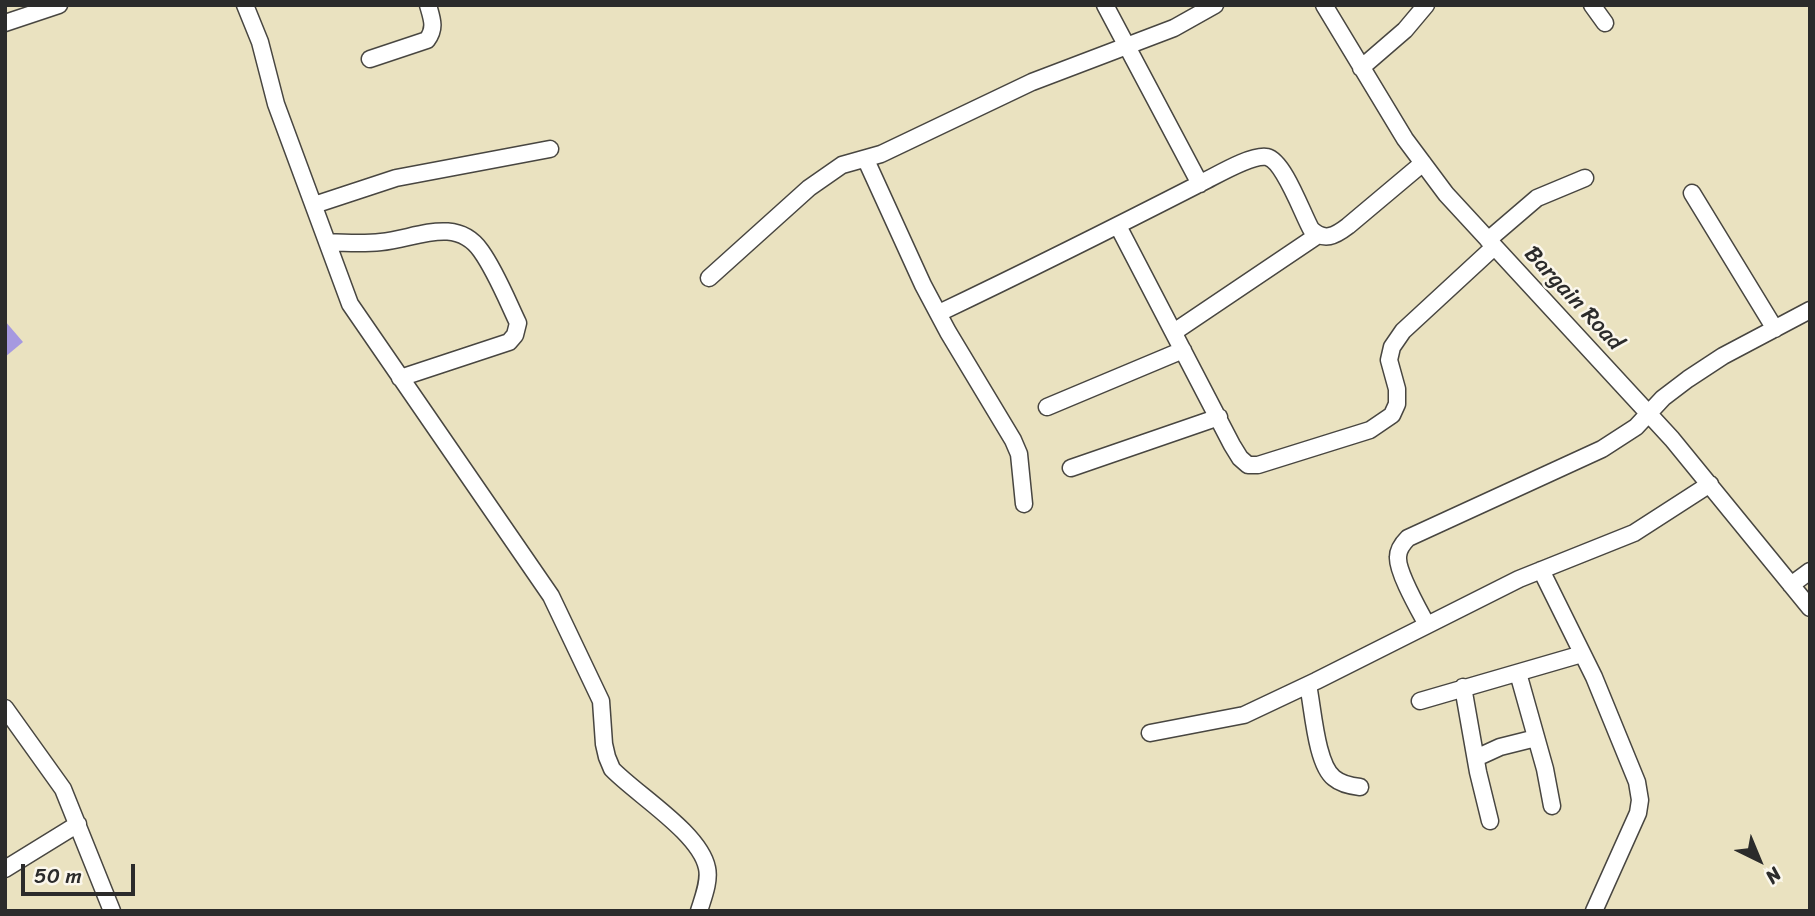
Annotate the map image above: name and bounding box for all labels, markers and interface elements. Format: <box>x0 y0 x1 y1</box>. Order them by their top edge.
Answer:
street label: Bargain Road <box>1518 241 1628 357</box>
north arrow <box>1724 825 1794 895</box>
scale bar <box>24 850 138 894</box>
text: 50 m <box>34 857 82 895</box>
text: N <box>1758 859 1790 892</box>

